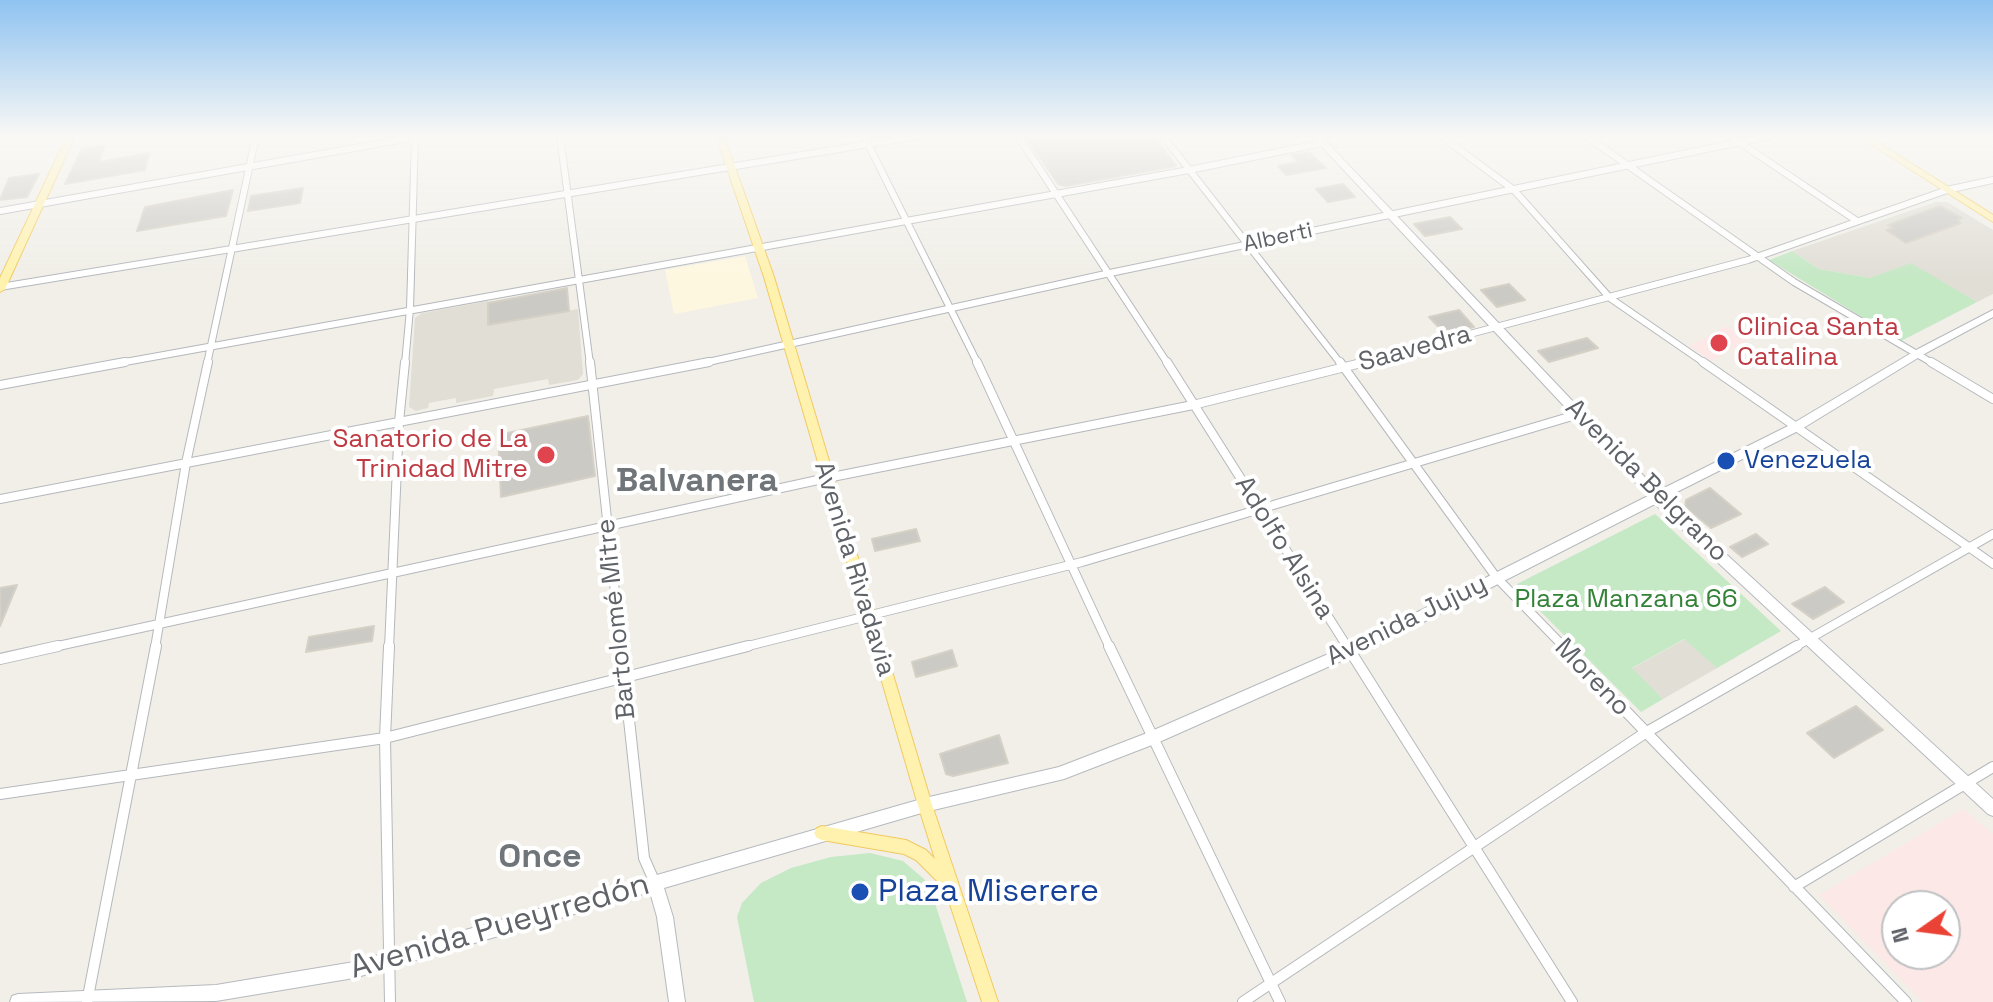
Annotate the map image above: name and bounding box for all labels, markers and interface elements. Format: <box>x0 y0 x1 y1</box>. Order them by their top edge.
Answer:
street label: Alberti <box>1241 218 1315 258</box>
place label: Clinica Santa Catalina <box>1737 312 1899 374</box>
street label: Saavedra <box>1355 319 1475 379</box>
marker: Clinica Santa Catalina <box>1708 332 1730 354</box>
street label: Avenida Belgrano <box>1558 393 1734 569</box>
place label: Sanatorio de La Trinidad Mitre <box>333 424 528 486</box>
marker: Sanatorio de La Trinidad Mitre <box>535 444 557 466</box>
place label: Venezuela <box>1744 445 1872 477</box>
marker: Venezuela <box>1715 450 1737 472</box>
street label: Avenida Rivadavia <box>807 458 901 680</box>
district label: Balvanera <box>616 462 778 502</box>
street label: Adolfo Alsina <box>1228 471 1340 625</box>
street label: Bartolomé Mitre <box>591 517 643 721</box>
street label: Avenida Jujuy <box>1322 569 1492 673</box>
park label: Plaza Manzana 66 <box>1514 584 1738 616</box>
street label: Moreno <box>1548 633 1636 723</box>
district label: Once <box>498 838 582 878</box>
street label: Avenida Pueyrredón <box>346 866 654 988</box>
place label: Plaza Miserere <box>878 873 1099 911</box>
marker: Plaza Miserere <box>849 881 871 903</box>
north arrow <box>1881 890 1961 970</box>
text: N <box>1884 925 1915 946</box>

